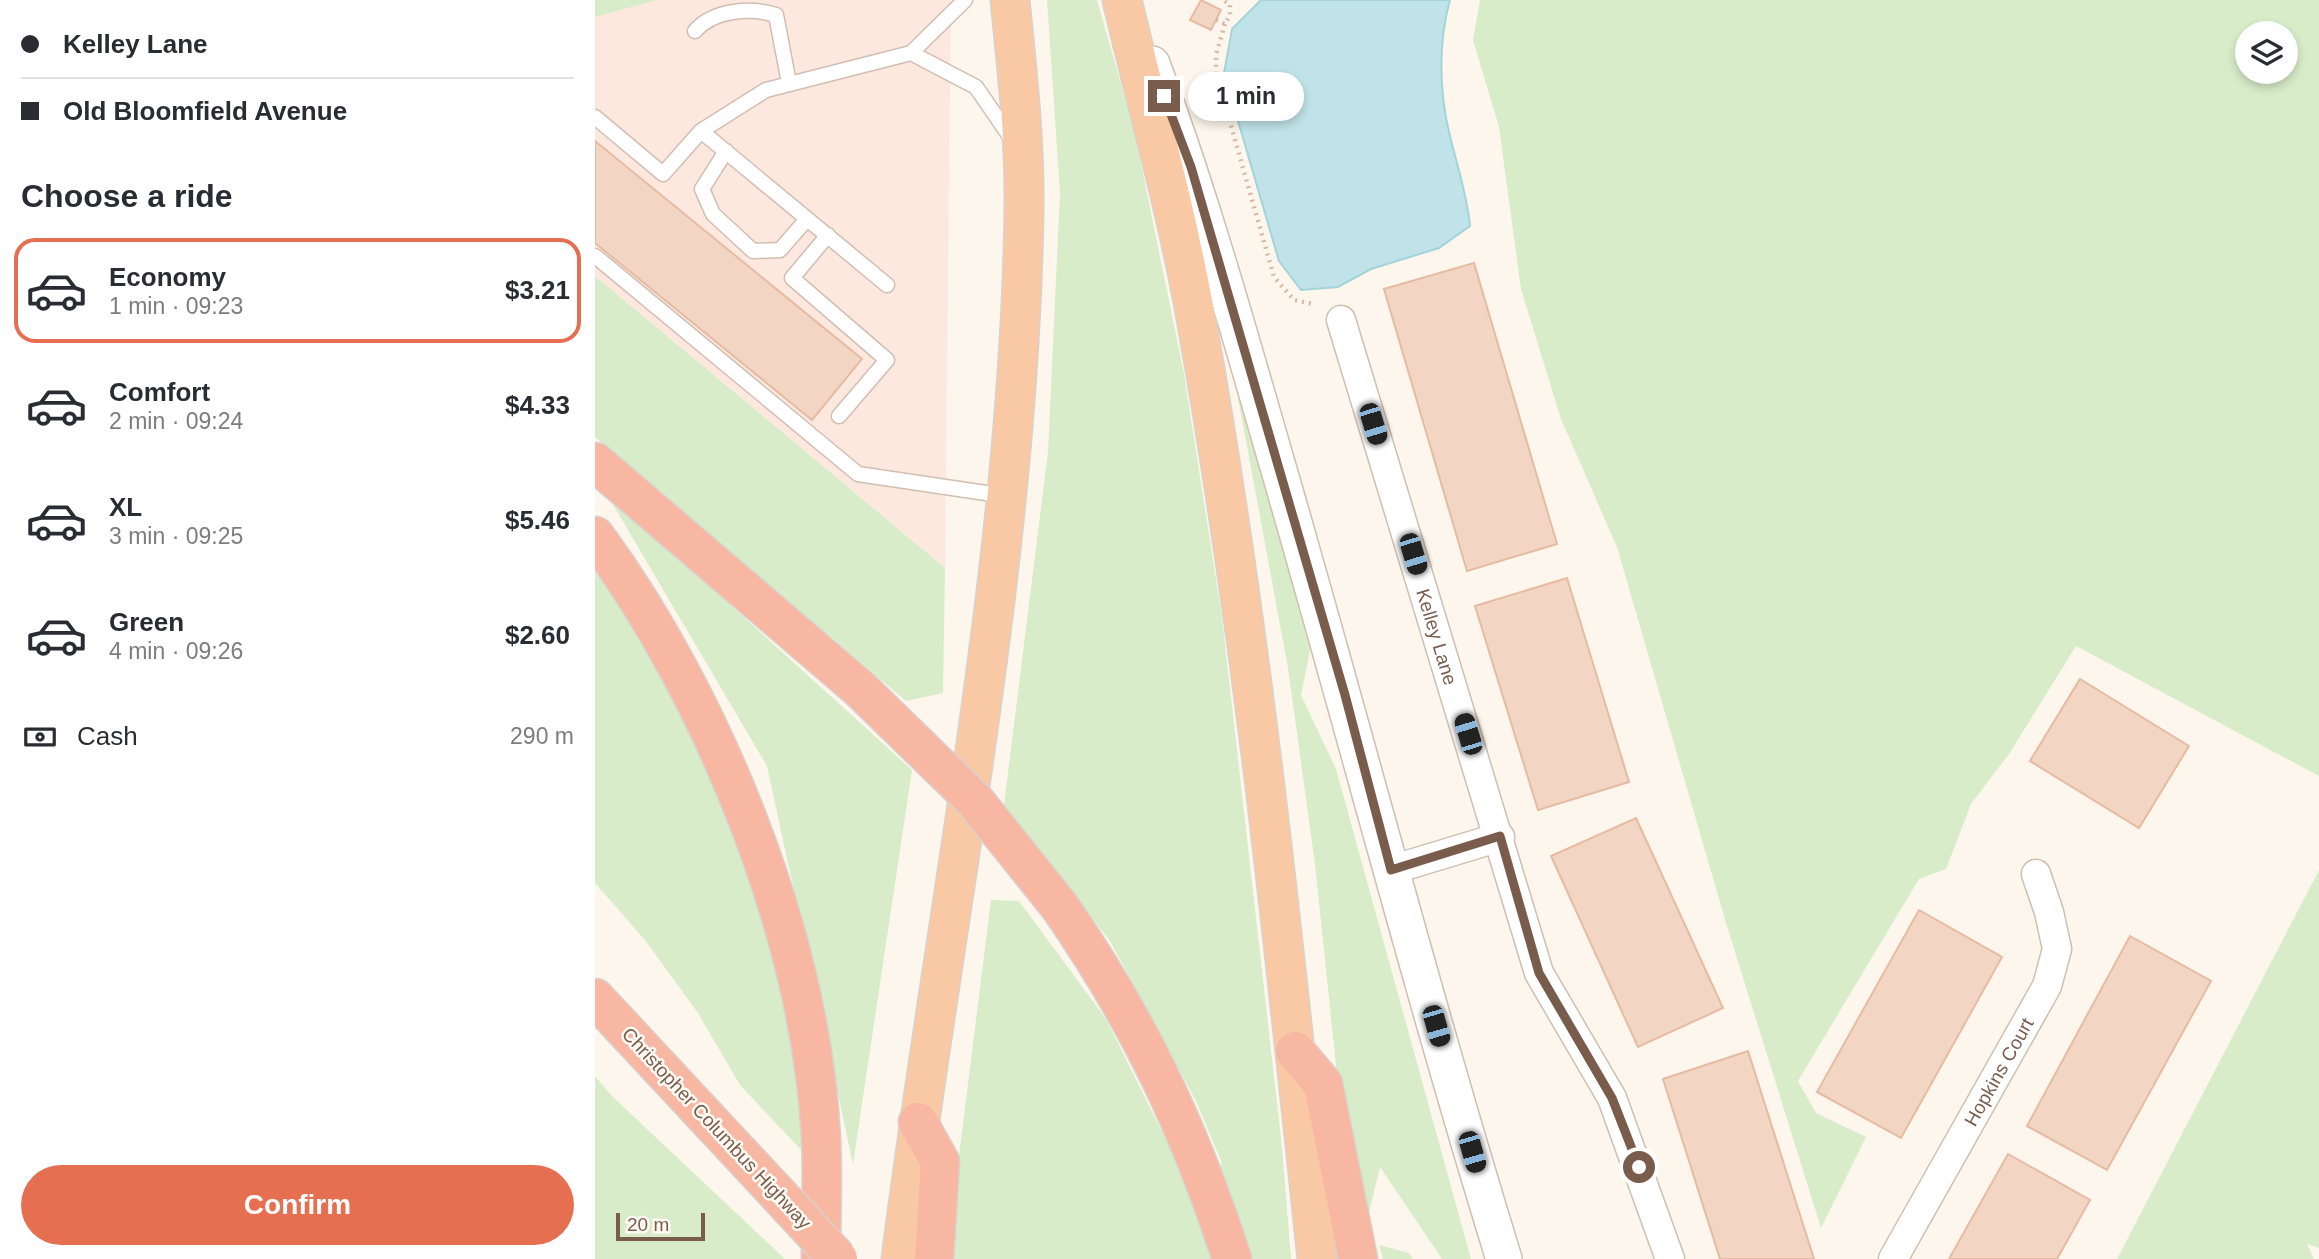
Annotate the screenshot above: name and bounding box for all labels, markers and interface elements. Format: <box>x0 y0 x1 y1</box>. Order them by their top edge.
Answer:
map controls <box>2235 21 2298 84</box>
button: layers <box>2235 21 2298 84</box>
text: Kelley Lane <box>63 29 208 59</box>
callout: 1 min <box>1189 72 1304 120</box>
route end <box>1148 80 1180 112</box>
text: 1 min <box>1216 83 1276 109</box>
text: Old Bloomfield Avenue <box>63 96 347 126</box>
text: Choose a ride <box>21 178 233 214</box>
icon: car <box>25 259 88 322</box>
text: Economy <box>109 262 226 292</box>
text: $3.21 <box>505 275 570 305</box>
text: 1 min · 09:23 <box>109 293 243 319</box>
icon: car <box>25 374 88 437</box>
text: Comfort <box>109 377 210 407</box>
text: $4.33 <box>505 390 570 420</box>
car <box>1357 401 1390 447</box>
text: 2 min · 09:24 <box>109 408 243 434</box>
icon: car <box>25 489 88 552</box>
text: XL <box>109 492 142 522</box>
text: $5.46 <box>505 505 570 535</box>
text: 3 min · 09:25 <box>109 523 243 549</box>
car <box>1397 531 1430 577</box>
street label: Kelley Lane <box>1412 586 1461 688</box>
icon: car <box>25 604 88 667</box>
text: Green <box>109 607 184 637</box>
text: $2.60 <box>505 620 570 650</box>
text: 4 min · 09:26 <box>109 638 243 664</box>
car <box>1452 711 1485 757</box>
icon: cash <box>21 718 59 756</box>
text: Cash <box>77 721 138 751</box>
text: 290 m <box>510 723 574 749</box>
car <box>1421 1003 1452 1049</box>
street label: Hopkins Court <box>1960 1014 2038 1130</box>
street label: Christopher Columbus Highway <box>618 1023 816 1234</box>
car <box>1457 1129 1488 1175</box>
route start <box>1623 1151 1655 1183</box>
button: Confirm <box>21 1165 574 1245</box>
scale bar <box>616 1210 705 1242</box>
text: 20 m <box>627 1214 669 1235</box>

